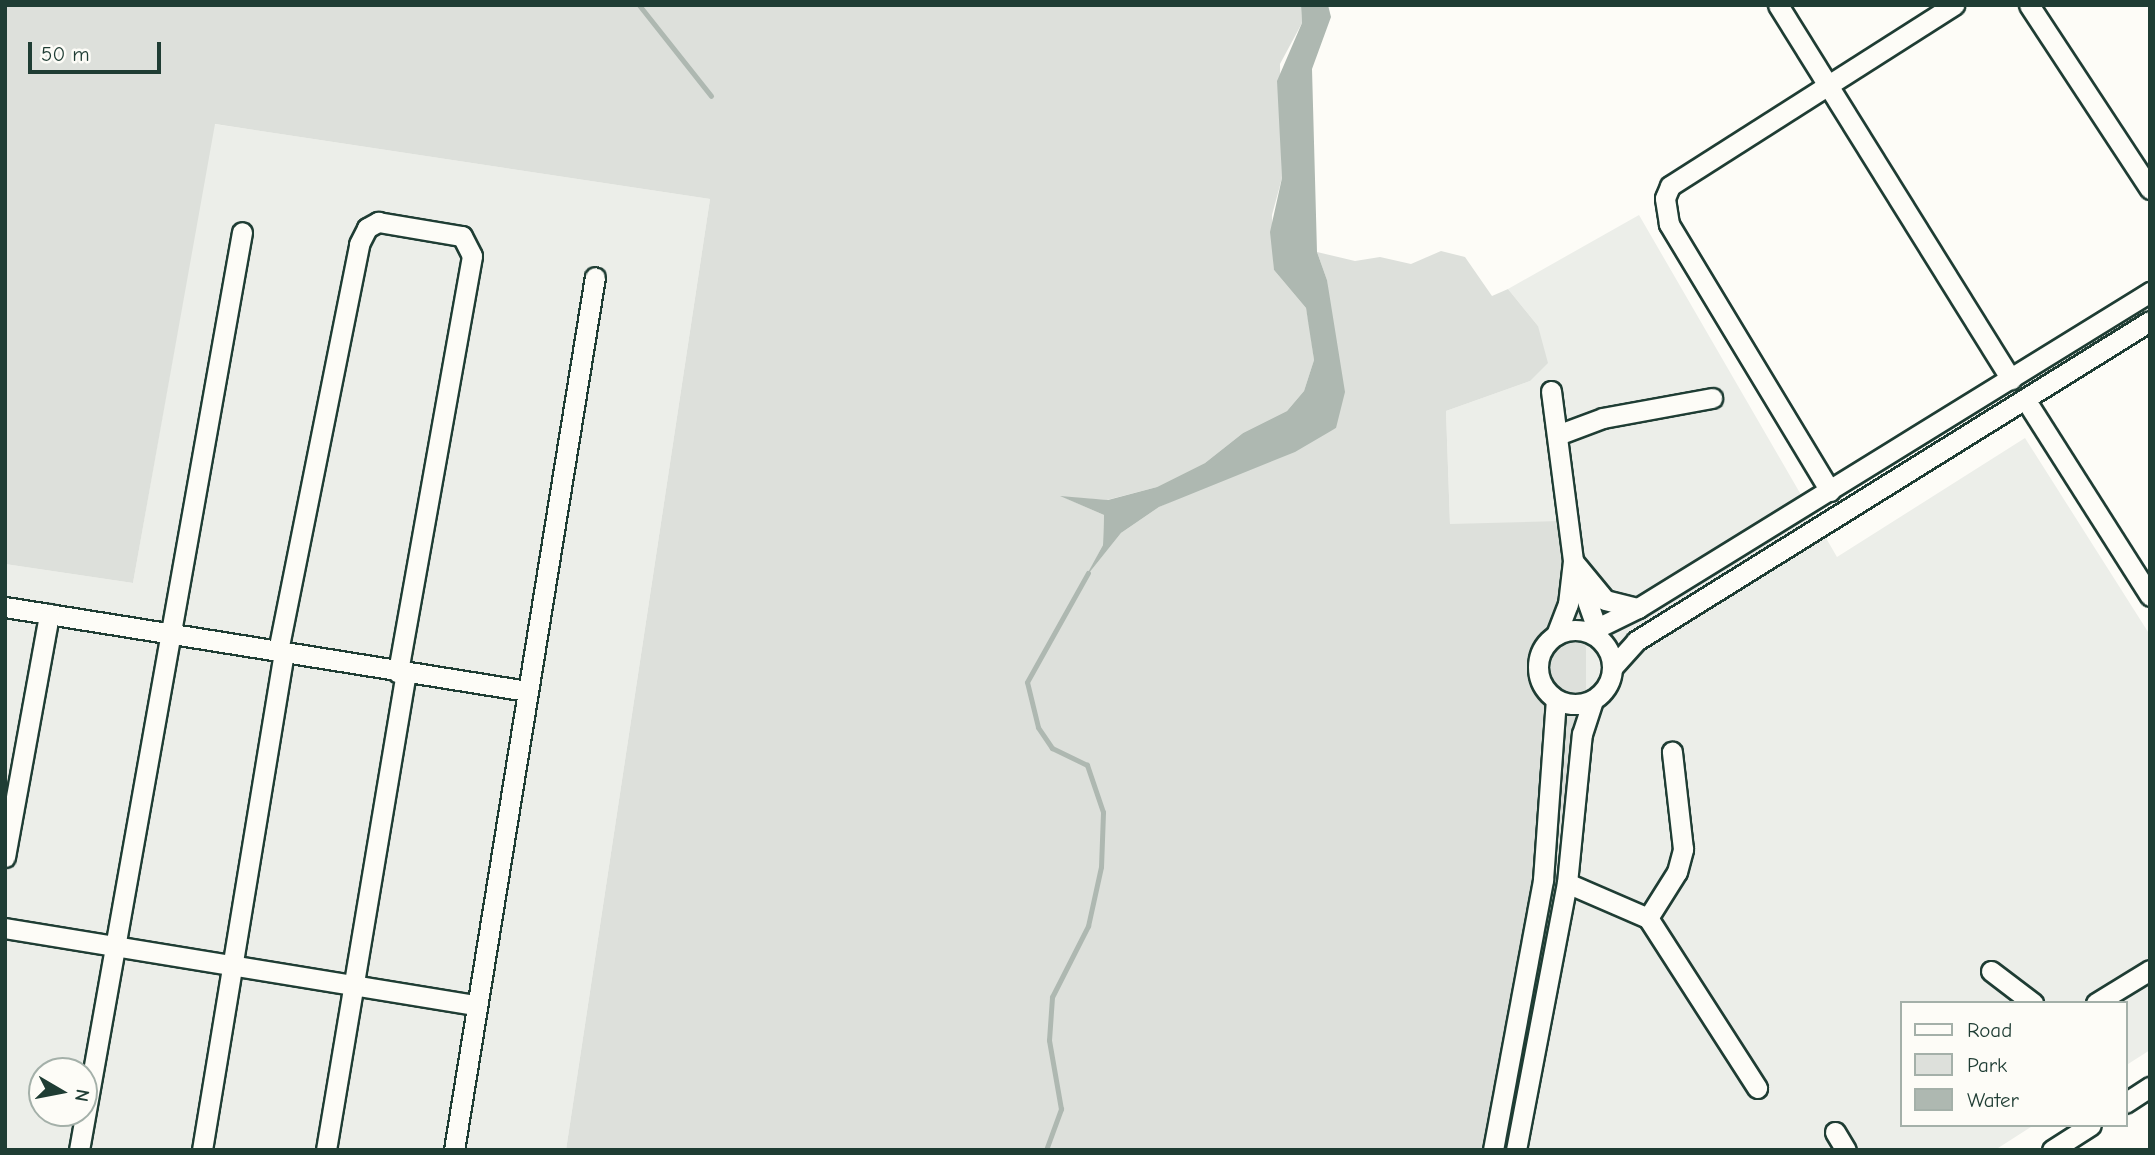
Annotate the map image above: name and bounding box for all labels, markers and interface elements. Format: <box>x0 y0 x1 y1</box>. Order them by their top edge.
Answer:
scale bar <box>32 28 164 72</box>
text: 50 m <box>41 42 90 66</box>
legend <box>1899 1001 2127 1127</box>
text: Road <box>1967 1018 2012 1042</box>
text: Park <box>1967 1053 2007 1077</box>
north arrow <box>28 1057 98 1127</box>
text: N <box>70 1087 94 1103</box>
text: Water <box>1967 1088 2019 1112</box>

